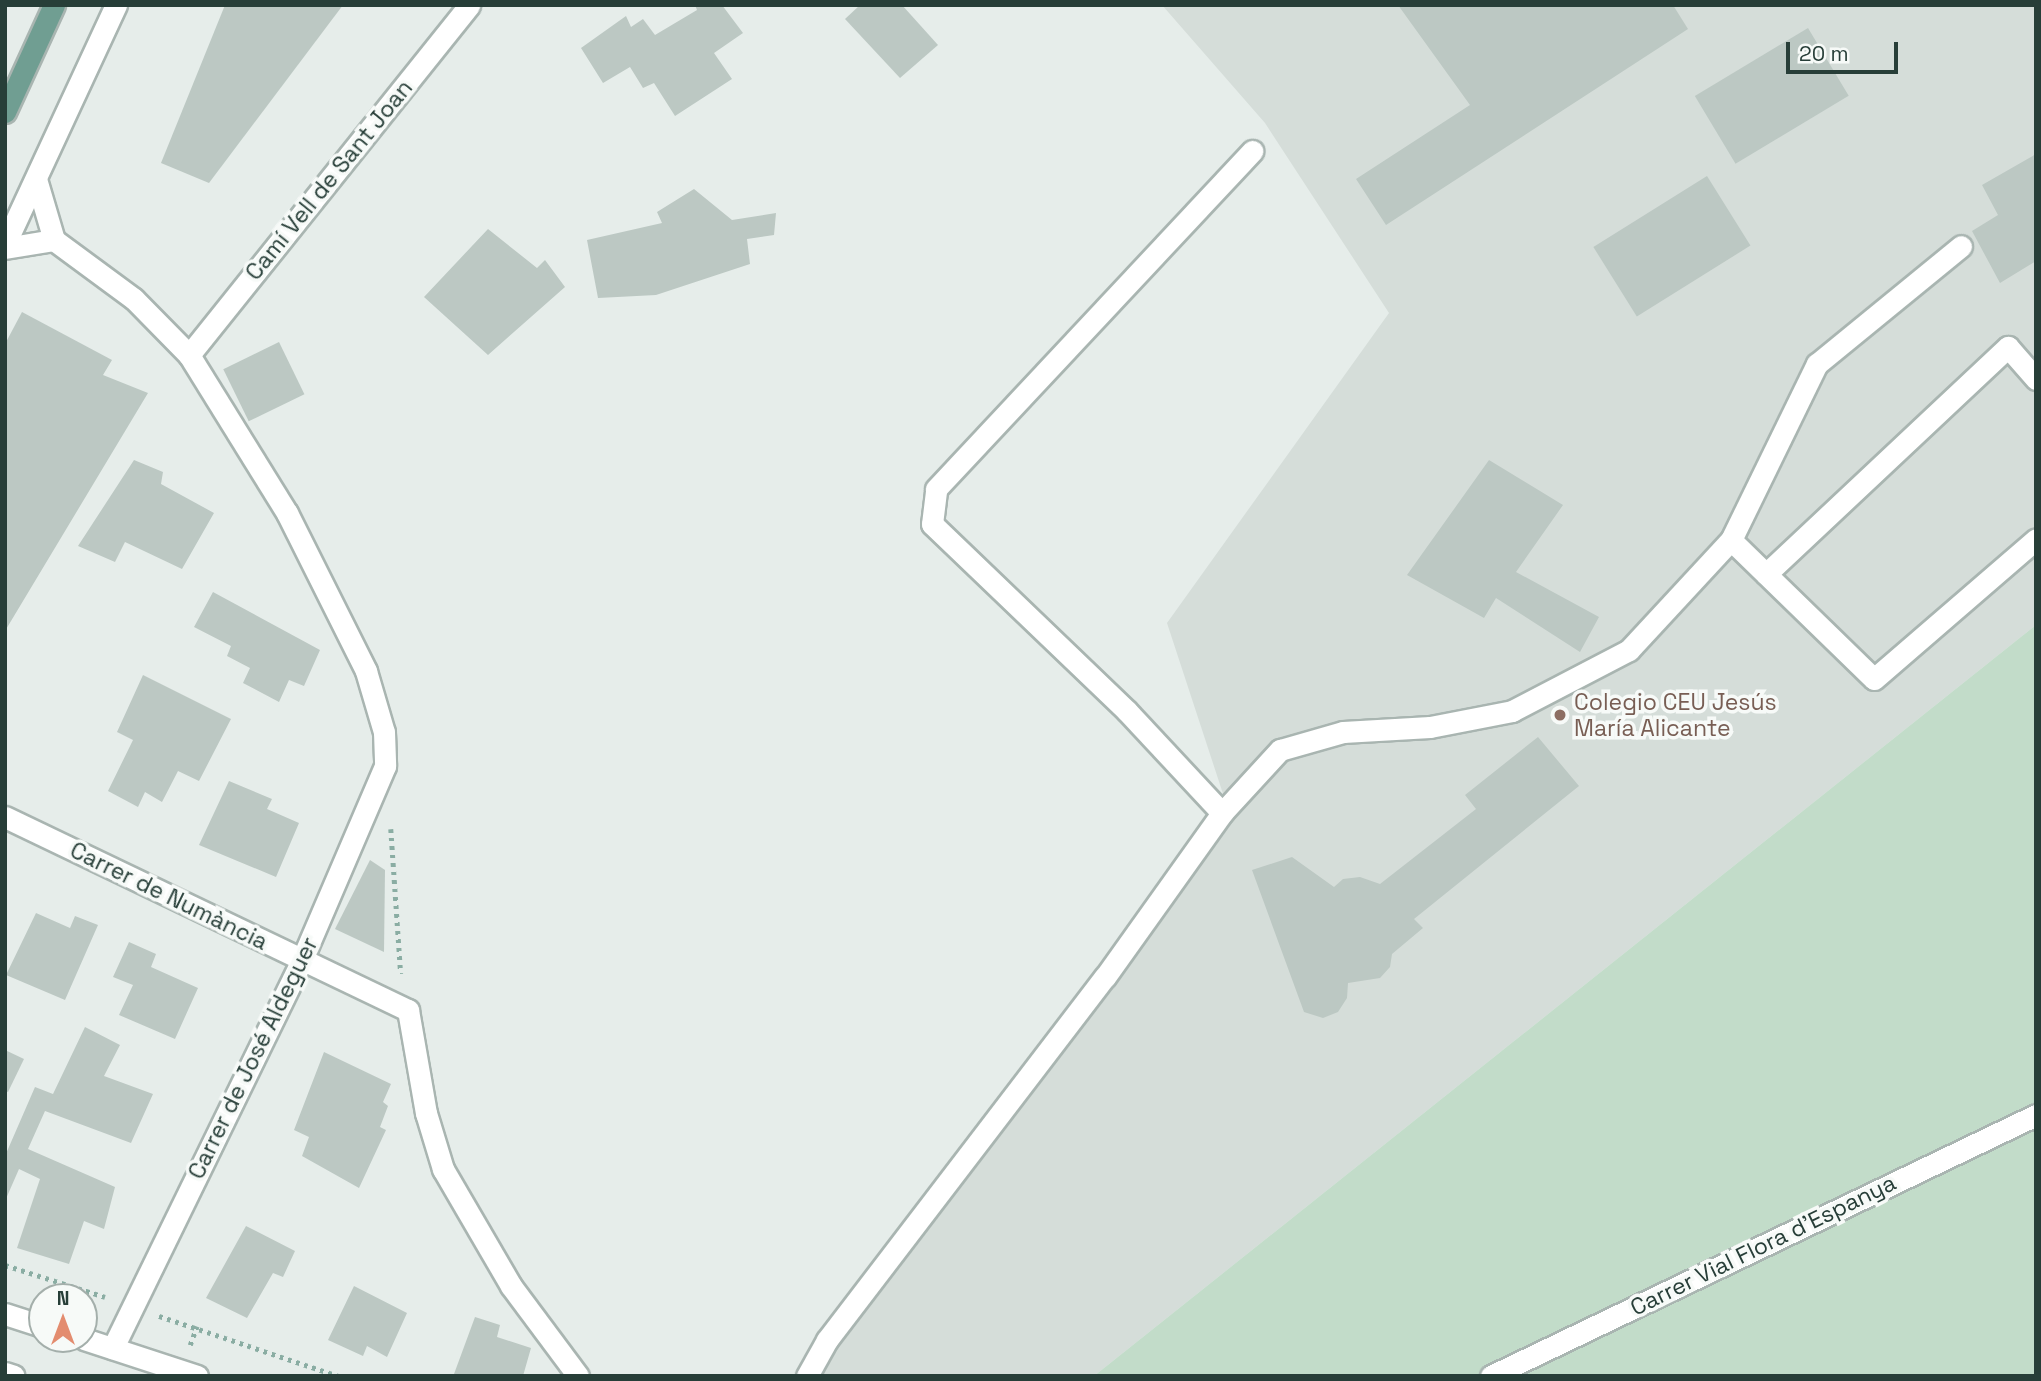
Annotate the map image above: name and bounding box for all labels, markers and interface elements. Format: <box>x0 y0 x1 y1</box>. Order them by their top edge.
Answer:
scale bar <box>1789 28 1901 72</box>
text: 20 m <box>1799 40 1849 67</box>
street label: Camí Vell de Sant Joan <box>240 74 418 286</box>
place label: Colegio CEU Jesús María Alicante <box>1574 688 1777 742</box>
marker: Colegio CEU Jesús María Alicante <box>1552 707 1568 723</box>
street label: Carrer de Numància <box>66 836 272 956</box>
street label: Carrer de José Aldeguer <box>182 932 324 1184</box>
street label: Carrer Vial Flora d'Espanya <box>1626 1169 1900 1321</box>
north arrow <box>28 1283 98 1353</box>
text: N <box>57 1286 69 1311</box>

